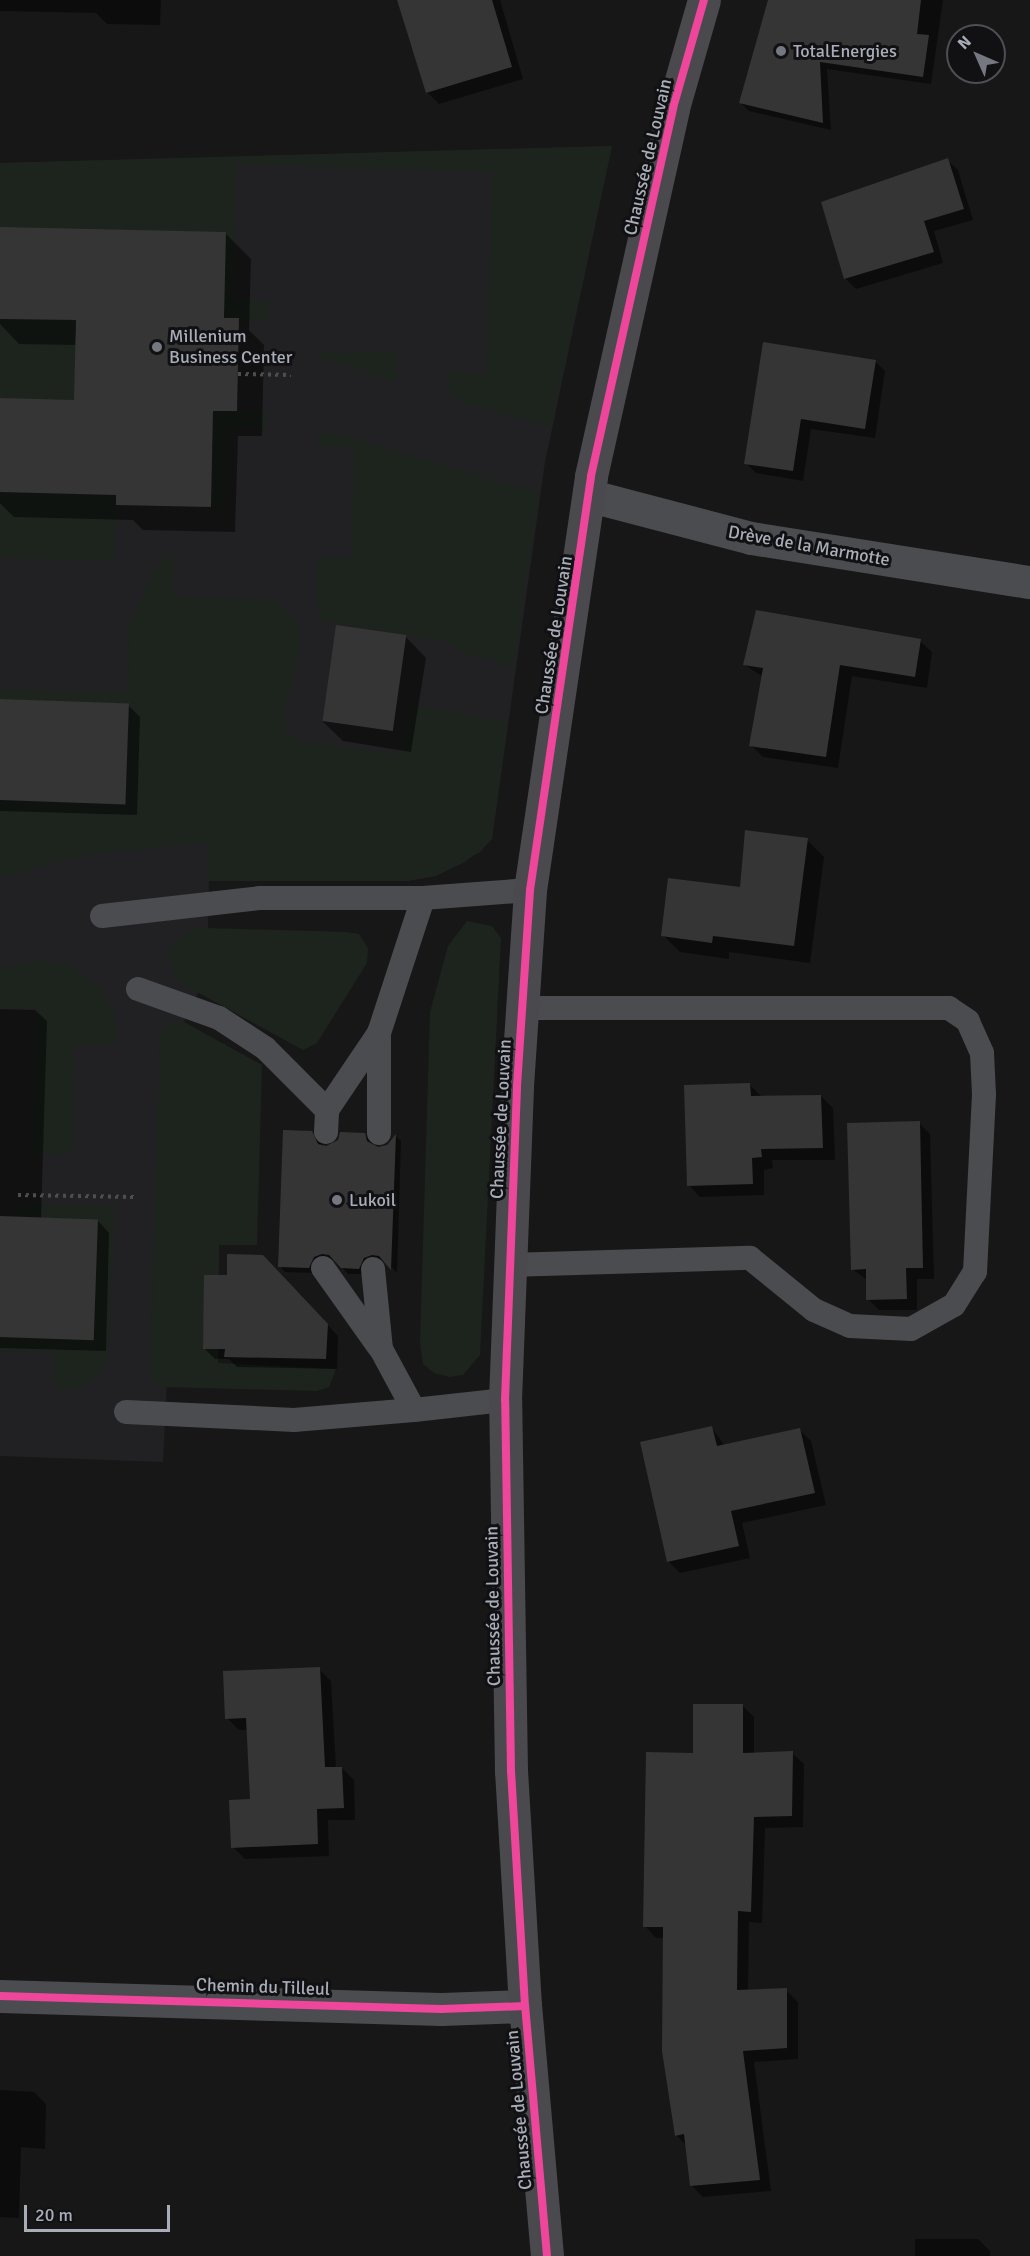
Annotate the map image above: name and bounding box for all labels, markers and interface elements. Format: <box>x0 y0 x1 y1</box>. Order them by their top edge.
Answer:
north arrow <box>946 24 1006 84</box>
text: N <box>954 32 976 54</box>
place label: TotalEnergies <box>793 40 897 62</box>
marker: TotalEnergies <box>774 44 788 58</box>
street label: Chaussée de Louvain <box>619 77 677 237</box>
place label: Millenium Business Center <box>169 326 292 368</box>
marker: Millenium Business Center <box>150 340 164 354</box>
street label: Drève de la Marmotte <box>726 521 892 571</box>
street label: Chaussée de Louvain <box>531 554 577 716</box>
street label: Chaussée de Louvain <box>486 1039 516 1199</box>
place label: Lukoil <box>349 1189 396 1211</box>
marker: Lukoil <box>330 1193 344 1207</box>
street label: Chaussée de Louvain <box>481 1526 505 1686</box>
street label: Chemin du Tilleul <box>196 1974 330 2000</box>
street label: Chaussée de Louvain <box>501 2029 537 2191</box>
scale bar <box>27 2193 172 2231</box>
text: 20 m <box>35 2204 73 2226</box>

